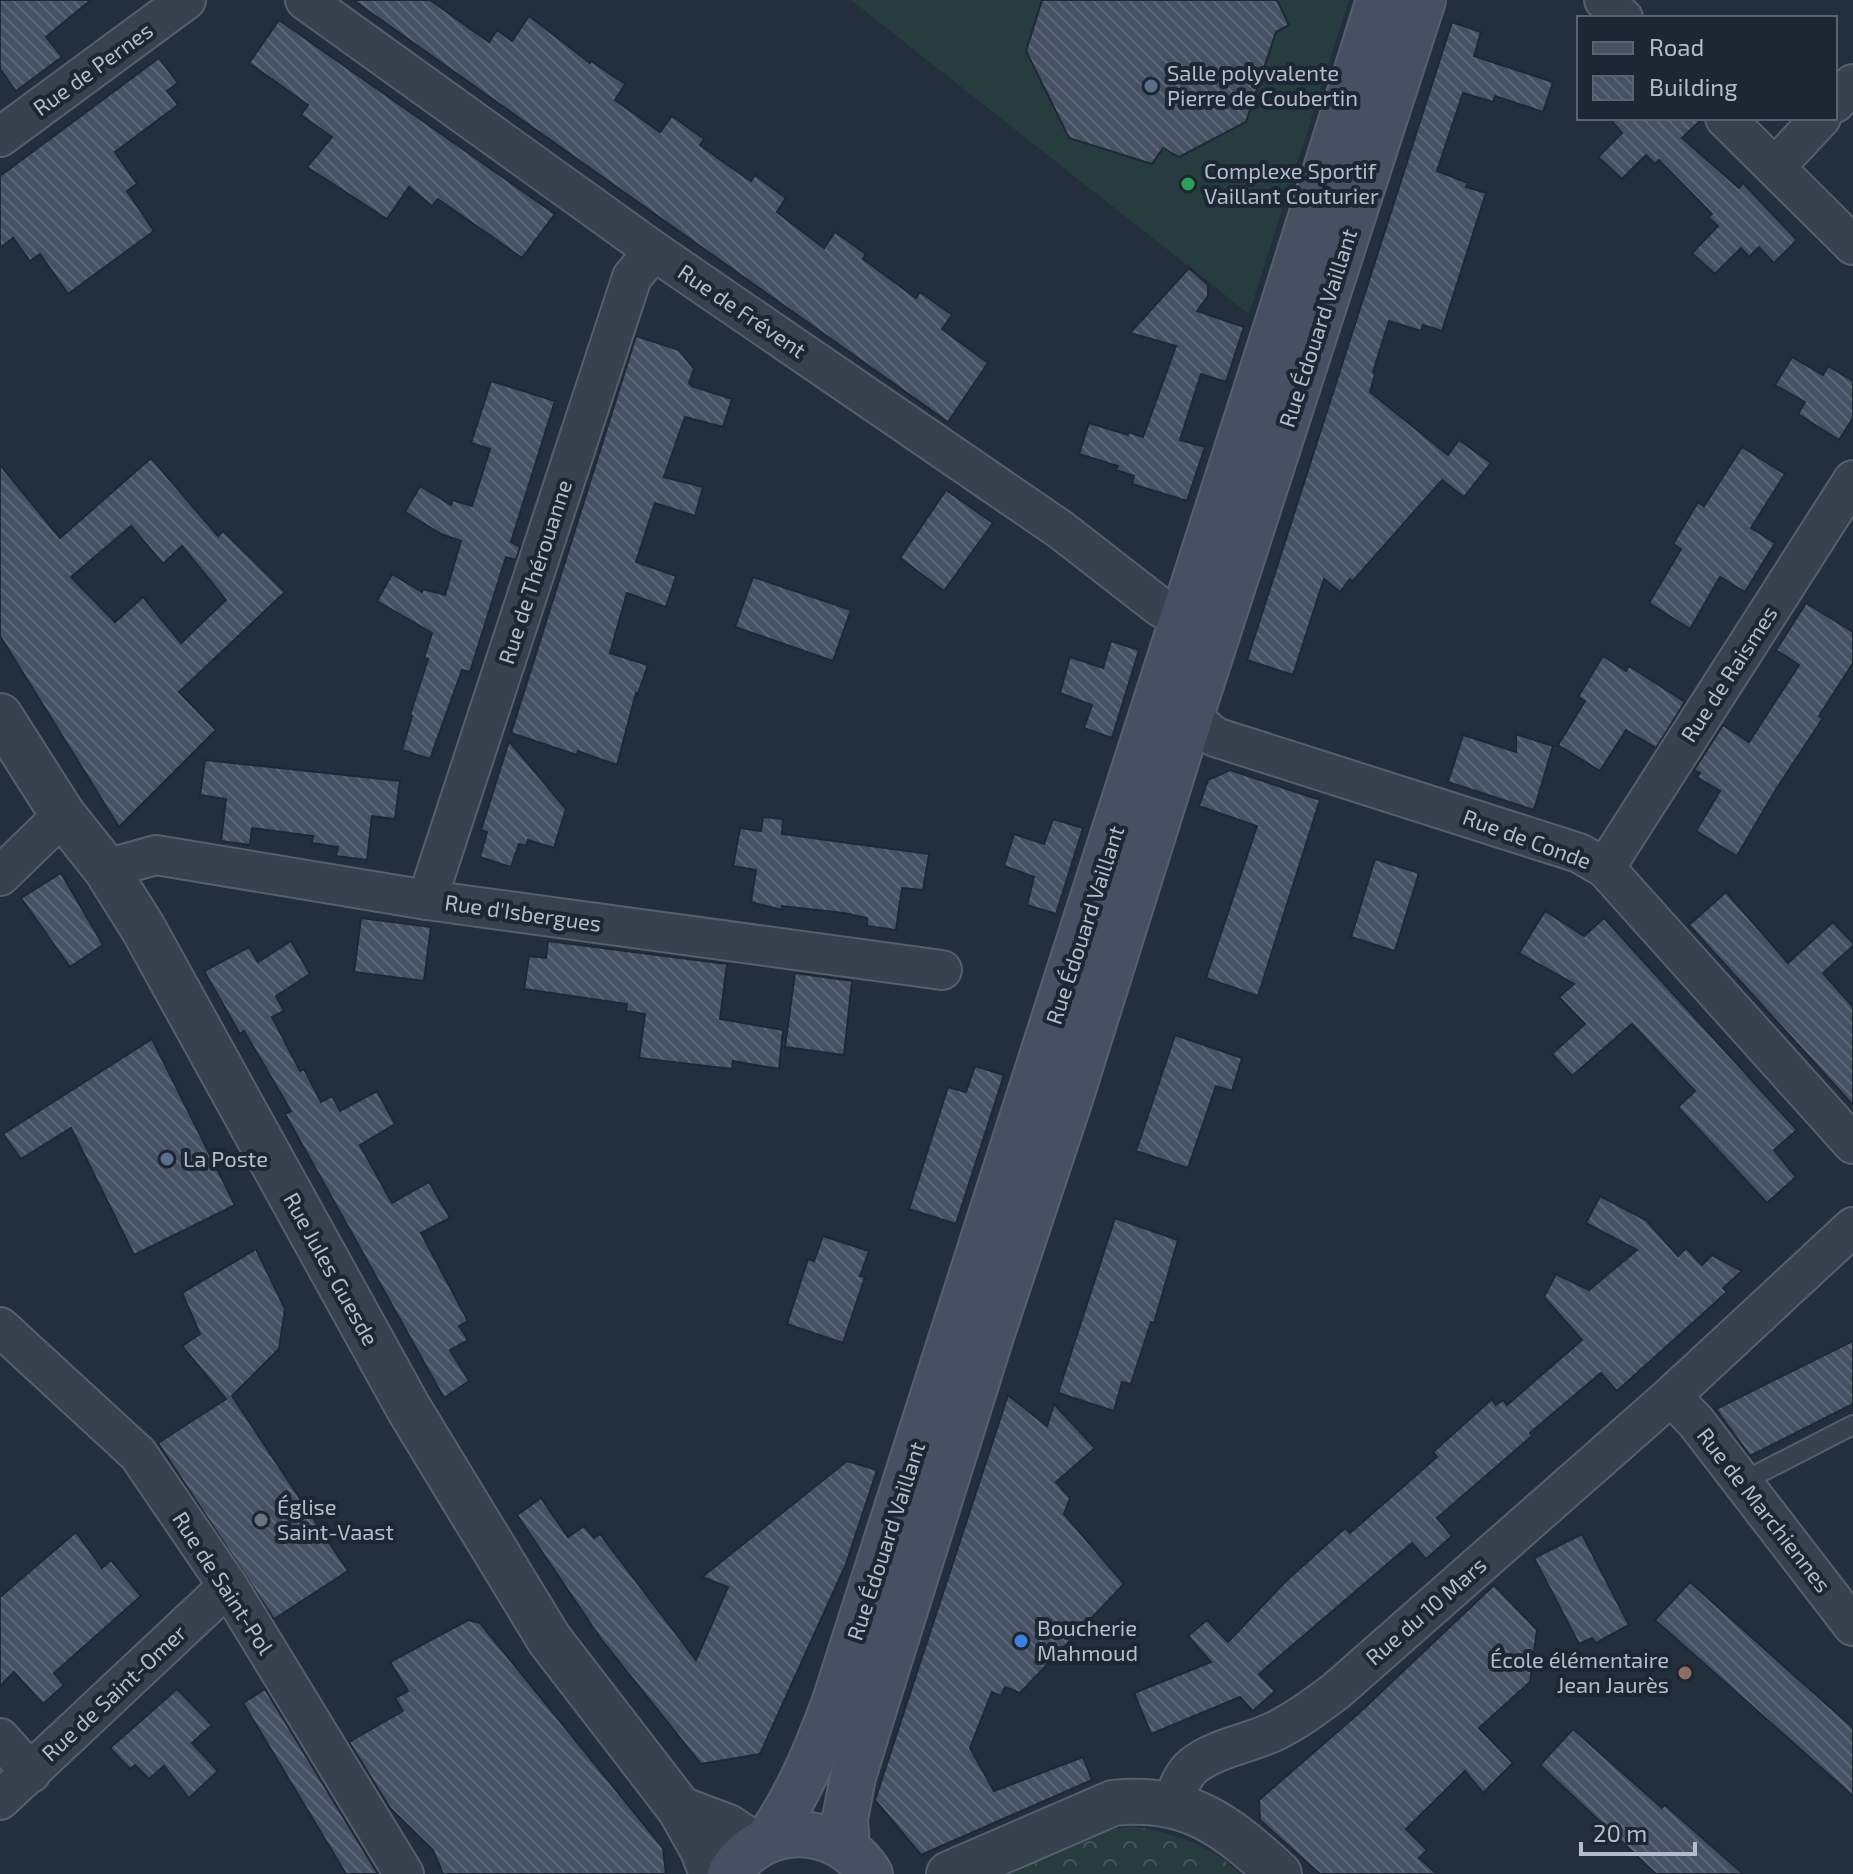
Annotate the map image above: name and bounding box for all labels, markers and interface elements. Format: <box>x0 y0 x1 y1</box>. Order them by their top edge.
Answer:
street label: Rue de Pernes <box>28 16 157 120</box>
legend <box>1577 16 1837 120</box>
text: Road <box>1649 32 1704 61</box>
place label: Salle polyvalente Pierre de Coubertin <box>1167 59 1358 110</box>
text: Building <box>1649 72 1738 101</box>
marker: Salle polyvalente Pierre de Coubertin <box>1142 77 1160 95</box>
place label: Complexe Sportif Vaillant Couturier <box>1204 157 1379 208</box>
marker: Complexe Sportif Vaillant Couturier <box>1179 175 1197 193</box>
street label: Rue Édouard Vaillant <box>1273 225 1361 430</box>
street label: Rue de Frévent <box>674 258 811 362</box>
street label: Rue de Thérouanne <box>492 476 576 667</box>
street label: Rue de Raismes <box>1675 601 1782 746</box>
street label: Rue de Conde <box>1460 803 1595 873</box>
street label: Rue Édouard Vaillant <box>1040 822 1128 1027</box>
street label: Rue d'Isbergues <box>443 888 603 936</box>
place label: La Poste <box>183 1145 268 1171</box>
marker: La Poste <box>158 1150 176 1168</box>
street label: Rue Jules Guesde <box>279 1188 385 1349</box>
street label: Rue de Marchiennes <box>1693 1422 1837 1597</box>
street label: Rue Édouard Vaillant <box>841 1438 929 1643</box>
place label: Église Saint-Vaast <box>277 1493 394 1544</box>
street label: Rue de Saint-Pol <box>168 1506 280 1659</box>
marker: Église Saint-Vaast <box>252 1511 270 1529</box>
street label: Rue du 10 Mars <box>1360 1551 1491 1670</box>
place label: Boucherie Mahmoud <box>1037 1614 1138 1665</box>
street label: Rue de Saint-Omer <box>36 1619 191 1766</box>
marker: Boucherie Mahmoud <box>1012 1632 1030 1650</box>
place label: École élémentaire Jean Jaurès <box>1490 1646 1669 1697</box>
marker: École élémentaire Jean Jaurès <box>1676 1664 1694 1682</box>
scale bar <box>1581 1806 1695 1856</box>
text: 20 m <box>1593 1818 1647 1847</box>

